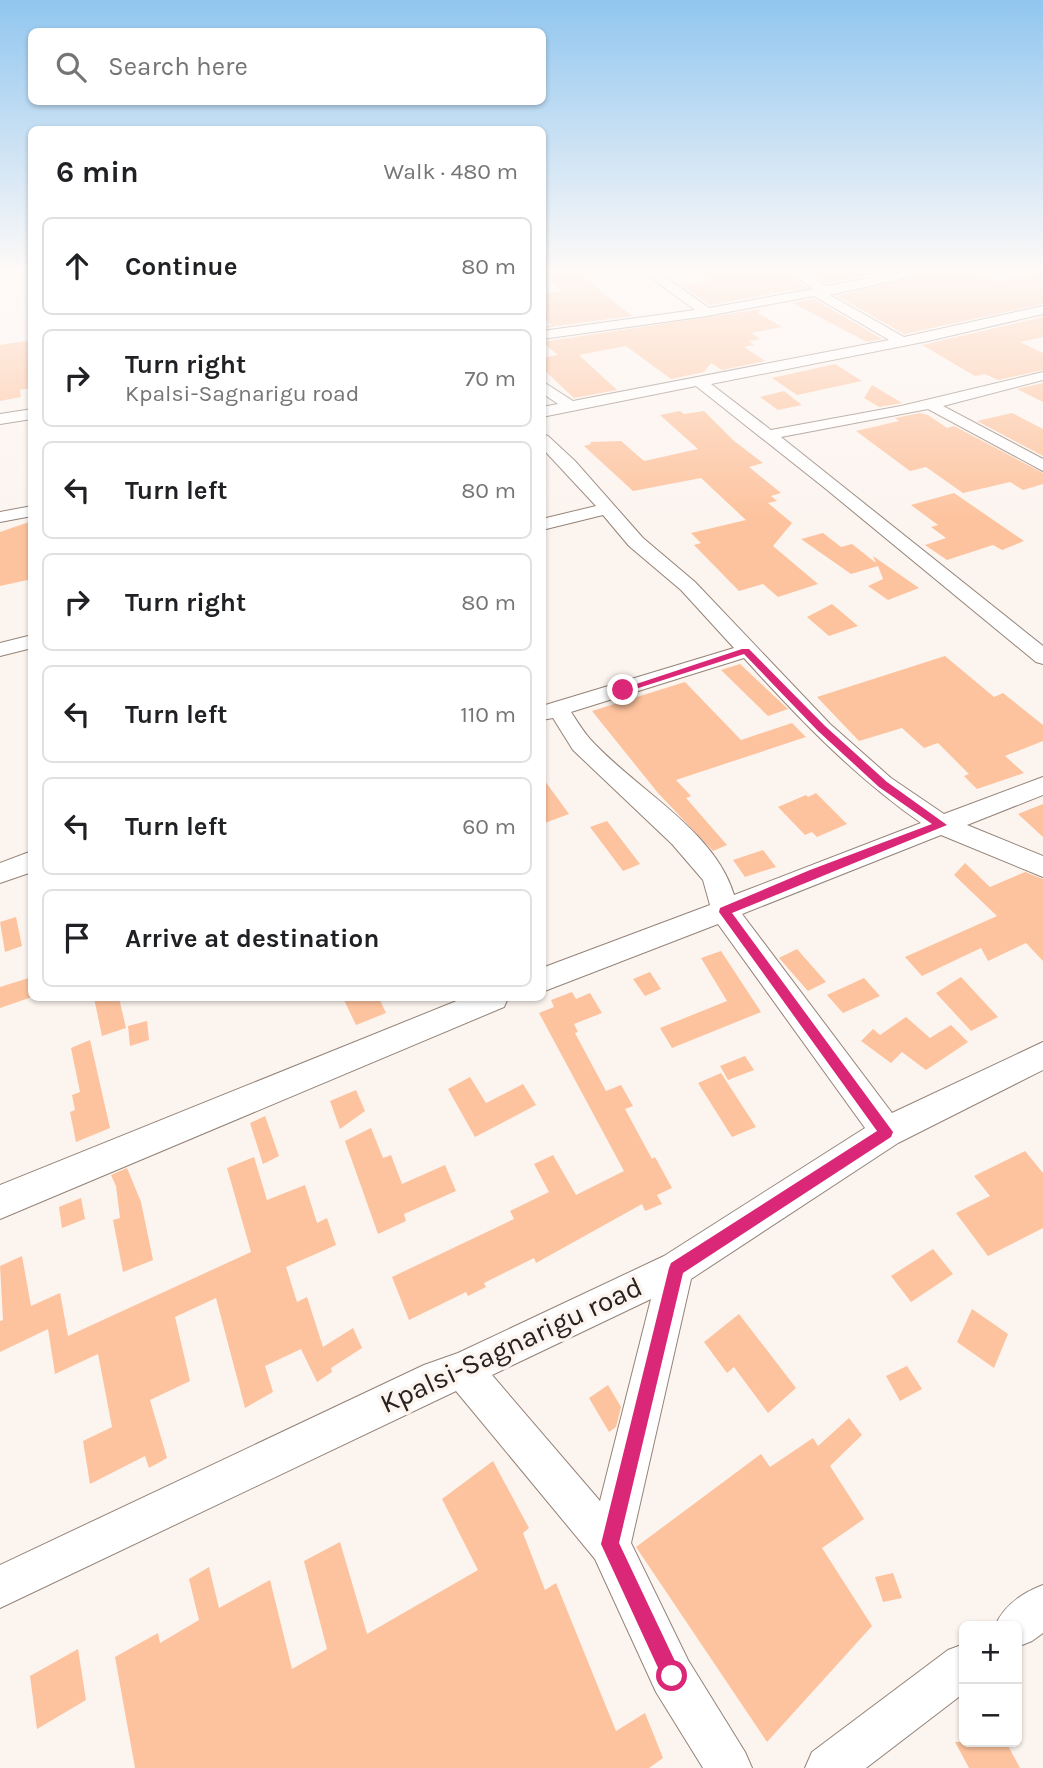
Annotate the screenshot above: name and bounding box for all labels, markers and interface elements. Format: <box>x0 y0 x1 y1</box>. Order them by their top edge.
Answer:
search box <box>28 28 546 105</box>
icon: search <box>52 48 90 86</box>
text: Search here <box>108 51 248 82</box>
text: 6 min <box>56 154 139 190</box>
text: Walk · 480 m <box>383 158 518 185</box>
icon: ahead <box>58 247 96 285</box>
text: Continue <box>125 251 237 282</box>
text: 80 m <box>461 253 516 280</box>
text: Turn right <box>125 349 246 380</box>
icon: right <box>58 359 96 397</box>
text: 70 m <box>465 365 516 392</box>
text: Kpalsi-Sagnarigu road <box>125 380 359 407</box>
icon: left <box>58 471 96 509</box>
text: Turn left <box>125 475 227 506</box>
text: 80 m <box>461 477 516 504</box>
icon: right <box>58 583 96 621</box>
text: Turn right <box>125 587 246 618</box>
text: 80 m <box>461 589 516 616</box>
route end <box>607 674 638 705</box>
icon: left <box>58 695 96 733</box>
text: Turn left <box>125 699 227 730</box>
text: 110 m <box>460 701 516 728</box>
icon: left <box>58 807 96 845</box>
text: Turn left <box>125 811 227 842</box>
text: 60 m <box>462 813 516 840</box>
icon: arrive <box>58 919 96 957</box>
text: Arrive at destination <box>125 923 379 954</box>
street label: Kpalsi-Sagnarigu road <box>375 1270 647 1420</box>
map controls <box>959 1621 1022 1747</box>
button: + <box>959 1621 1022 1684</box>
route start <box>656 1660 687 1691</box>
button: − <box>959 1684 1022 1747</box>

